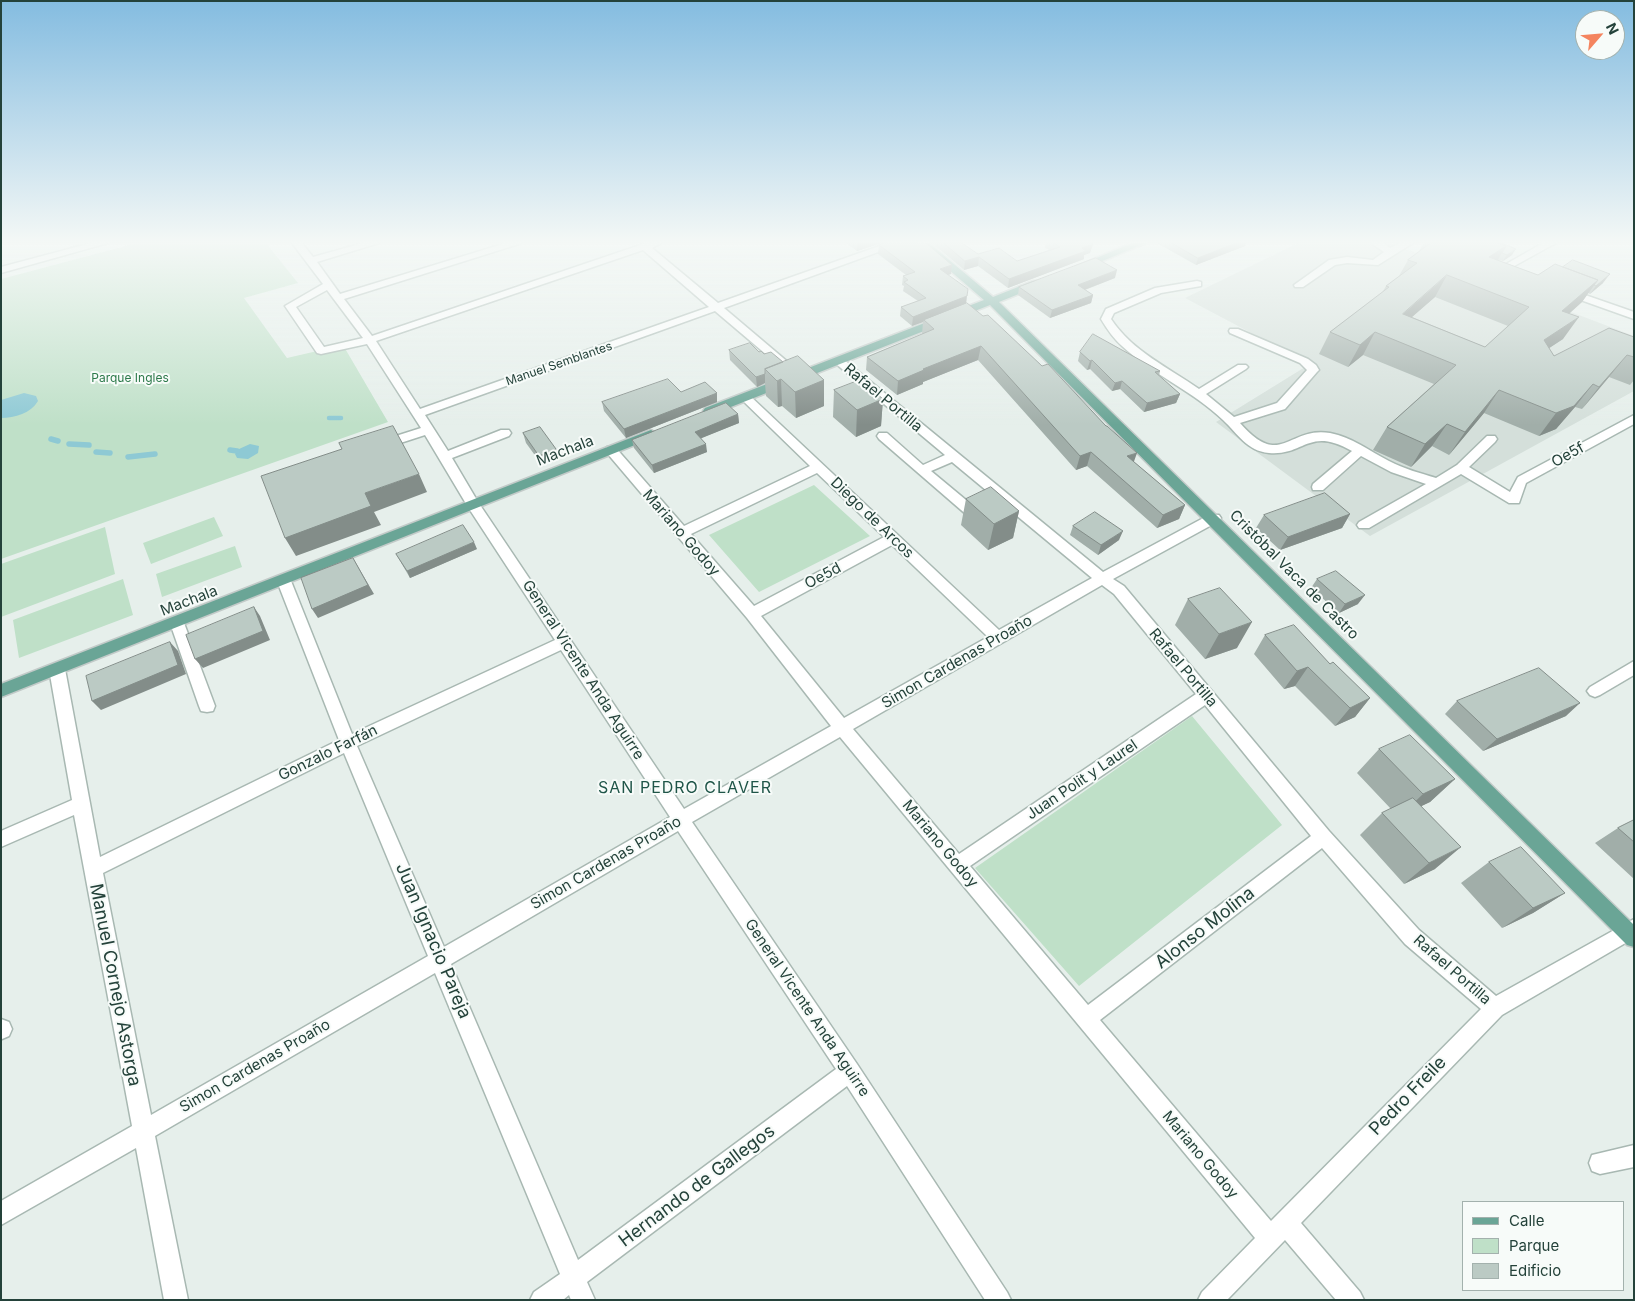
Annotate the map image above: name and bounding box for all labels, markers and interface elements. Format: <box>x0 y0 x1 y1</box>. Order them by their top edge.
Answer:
north arrow <box>1575 10 1625 60</box>
text: N <box>1603 20 1623 37</box>
street label: Manuel Semblantes <box>504 339 614 389</box>
street label: Rafael Portilla <box>840 360 926 436</box>
park label: Parque Ingles <box>91 371 169 385</box>
street label: Machala <box>534 432 596 470</box>
street label: Oe5f <box>1548 439 1588 471</box>
street label: Diego de Arcos <box>827 474 917 562</box>
street label: Mariano Godoy <box>639 486 723 580</box>
street label: Cristóbal Vaca de Castro <box>1225 506 1363 644</box>
street label: Oe5d <box>802 559 844 593</box>
street label: General Vicente Anda Aguirre <box>518 577 648 763</box>
street label: Machala <box>158 582 220 620</box>
street label: Simon Cardenas Proaño <box>878 611 1036 713</box>
street label: Rafael Portilla <box>1145 625 1221 711</box>
street label: Gonzalo Farfán <box>276 721 380 785</box>
street label: Juan Polit y Laurel <box>1023 736 1141 824</box>
district label: SAN PEDRO CLAVER <box>596 778 774 798</box>
street label: Mariano Godoy <box>898 797 982 891</box>
street label: Simon Cardenas Proaño <box>527 812 685 914</box>
street label: Juan Ignacio Pareja <box>390 860 476 1022</box>
street label: Manuel Cornejo Astorga <box>85 882 145 1088</box>
street label: Alonso Molina <box>1151 883 1259 973</box>
street label: General Vicente Anda Aguirre <box>741 916 873 1100</box>
street label: Rafael Portilla <box>1410 931 1494 1009</box>
street label: Simon Cardenas Proaño <box>176 1015 334 1117</box>
street label: Pedro Freile <box>1365 1052 1451 1140</box>
street label: Mariano Godoy <box>1158 1108 1242 1202</box>
street label: Hernando de Gallegos <box>615 1120 779 1252</box>
legend <box>1462 1201 1625 1291</box>
text: Calle <box>1509 1211 1544 1230</box>
text: Parque <box>1509 1236 1559 1255</box>
text: Edificio <box>1509 1261 1561 1280</box>

